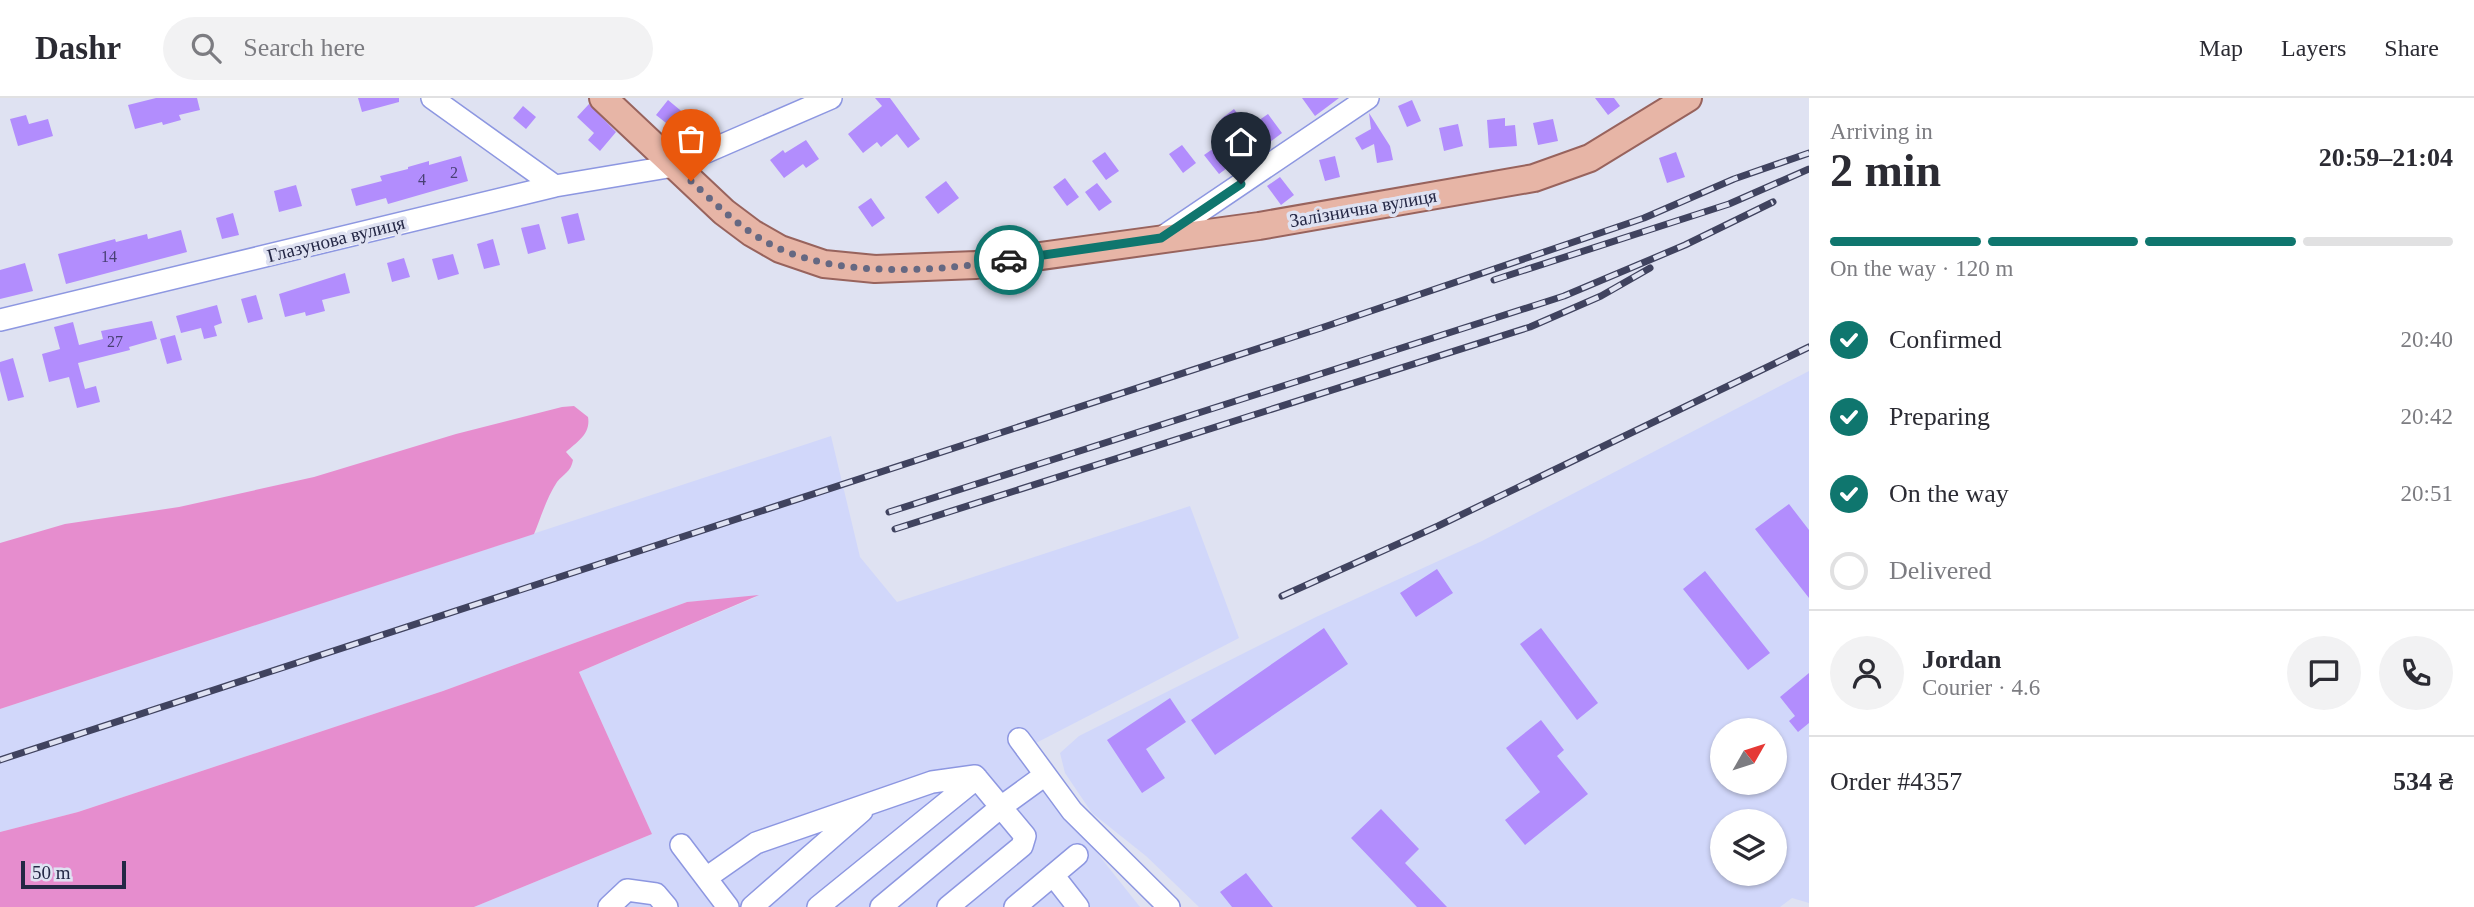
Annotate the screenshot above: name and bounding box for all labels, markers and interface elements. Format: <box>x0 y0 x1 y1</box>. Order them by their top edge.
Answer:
search box <box>163 17 653 80</box>
icon: search <box>187 29 225 67</box>
text: Dashr <box>35 30 121 66</box>
text: Search here <box>243 33 365 62</box>
text: Map <box>2199 35 2243 61</box>
text: Layers <box>2281 35 2346 61</box>
text: Share <box>2384 35 2439 61</box>
pin <box>661 109 721 181</box>
pin <box>1211 112 1271 184</box>
text: Arriving in <box>1830 119 1933 144</box>
icon: bag <box>672 120 710 158</box>
icon: home <box>1222 123 1260 161</box>
text: 20:59–21:04 <box>2319 143 2453 172</box>
text: 2 min <box>1830 145 1941 196</box>
house number: 2 <box>450 164 458 181</box>
house number: 4 <box>418 171 426 188</box>
street label: Залізнична вулиця <box>1288 185 1439 231</box>
street label: Глазунова вулиця <box>265 212 407 266</box>
courier <box>974 225 1044 295</box>
icon: car <box>990 241 1028 279</box>
house number: 14 <box>101 248 117 265</box>
text: On the way · 120 m <box>1830 256 2013 281</box>
icon: check <box>1830 321 1868 359</box>
text: Confirmed <box>1889 325 2002 354</box>
text: 20:40 <box>2401 327 2453 352</box>
house number: 27 <box>107 333 123 350</box>
icon: check <box>1830 398 1868 436</box>
text: Preparing <box>1889 402 1990 431</box>
text: 20:42 <box>2401 404 2453 429</box>
icon: check <box>1830 475 1868 513</box>
text: On the way <box>1889 479 2009 508</box>
text: 20:51 <box>2401 481 2453 506</box>
text: Delivered <box>1889 556 1992 585</box>
button: person <box>1830 636 1904 710</box>
button: chat <box>2287 636 2361 710</box>
button: phone <box>2379 636 2453 710</box>
text: Jordan <box>1922 645 2001 674</box>
text: Courier · 4.6 <box>1922 675 2040 700</box>
north arrow <box>1710 718 1787 794</box>
map controls <box>1710 718 1787 886</box>
text: Order #4357 <box>1830 767 1962 796</box>
text: 534 ₴ <box>2393 767 2453 796</box>
button: layers <box>1710 809 1787 886</box>
scale bar <box>21 858 126 890</box>
text: 50 m <box>32 862 71 883</box>

